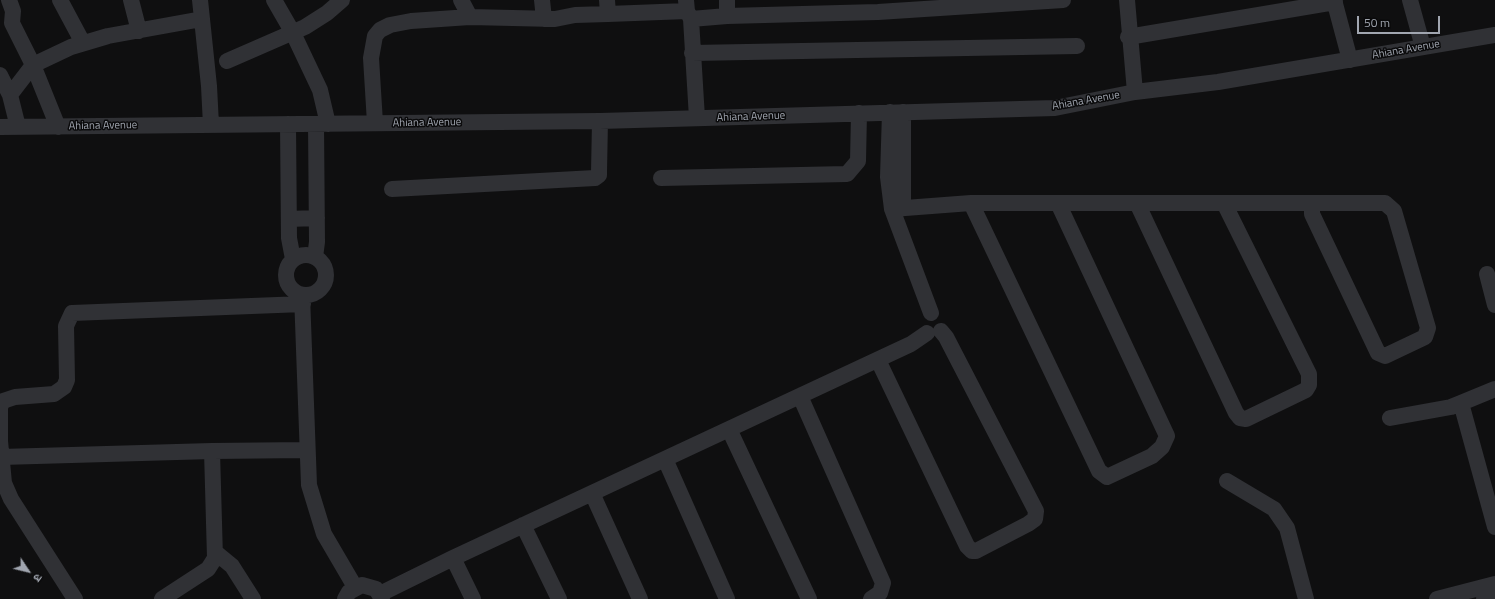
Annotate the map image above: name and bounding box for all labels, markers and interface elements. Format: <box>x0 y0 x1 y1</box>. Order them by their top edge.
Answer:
scale bar <box>1359 8 1442 34</box>
text: 50 m <box>1364 13 1390 32</box>
street label: Ahiana Avenue <box>1371 38 1441 62</box>
street label: Ahiana Avenue <box>1051 89 1121 113</box>
street label: Ahiana Avenue <box>716 109 786 125</box>
street label: Ahiana Avenue <box>393 116 461 130</box>
street label: Ahiana Avenue <box>69 119 137 133</box>
north arrow <box>8 551 48 591</box>
text: उ <box>29 571 46 585</box>

